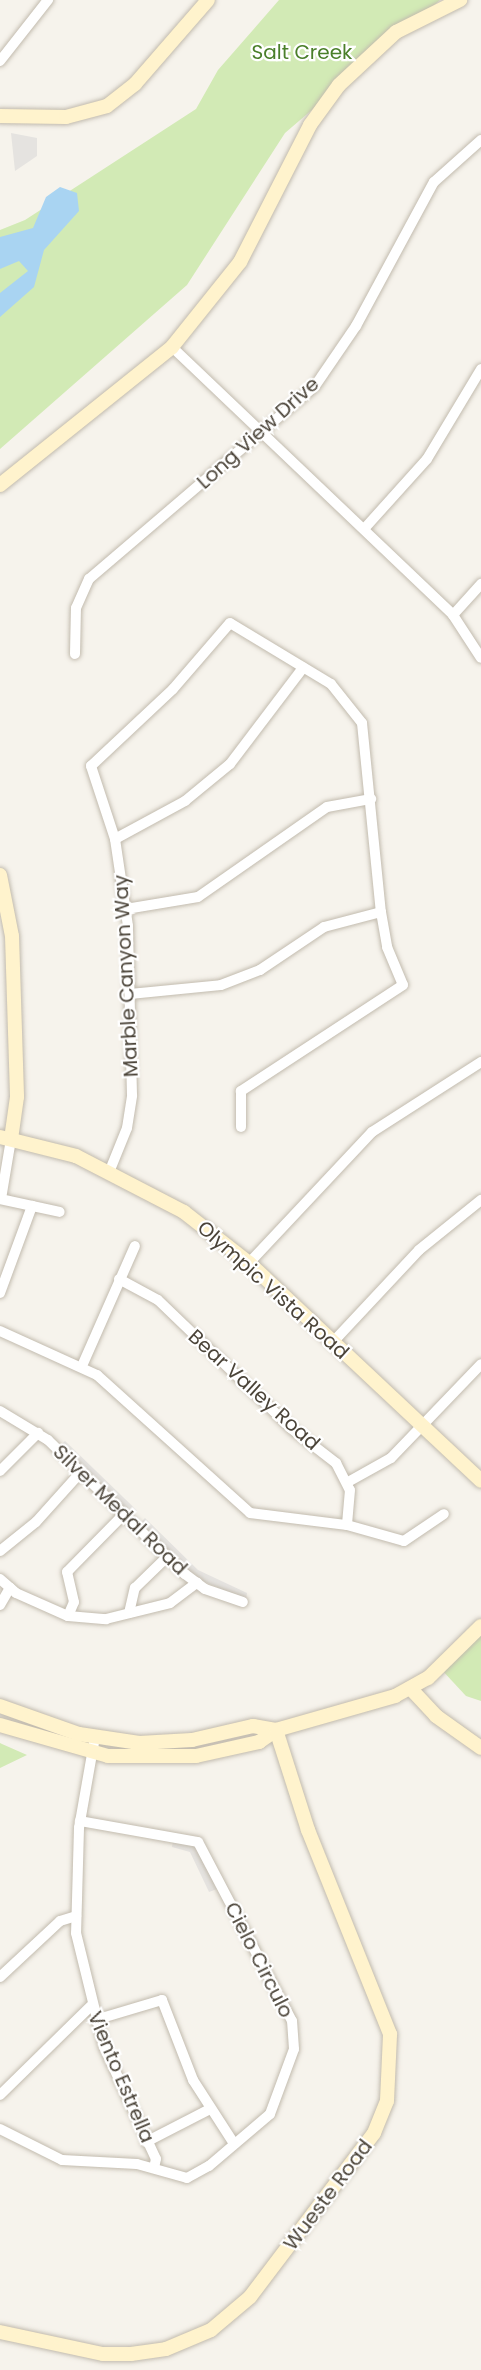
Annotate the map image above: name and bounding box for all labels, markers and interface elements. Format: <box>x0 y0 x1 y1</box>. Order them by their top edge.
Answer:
park label: Salt Creek <box>252 40 352 64</box>
street label: Long View Drive <box>192 372 324 494</box>
street label: Marble Canyon Way <box>109 874 143 1078</box>
street label: Olympic Vista Road <box>192 1216 354 1364</box>
street label: Bear Valley Road <box>183 1325 325 1455</box>
street label: Silver Medal Road <box>48 1440 192 1580</box>
street label: Cielo Circulo <box>220 1898 298 2022</box>
street label: Viento Estrella <box>83 2008 159 2146</box>
street label: Wueste Road <box>279 2135 377 2255</box>

